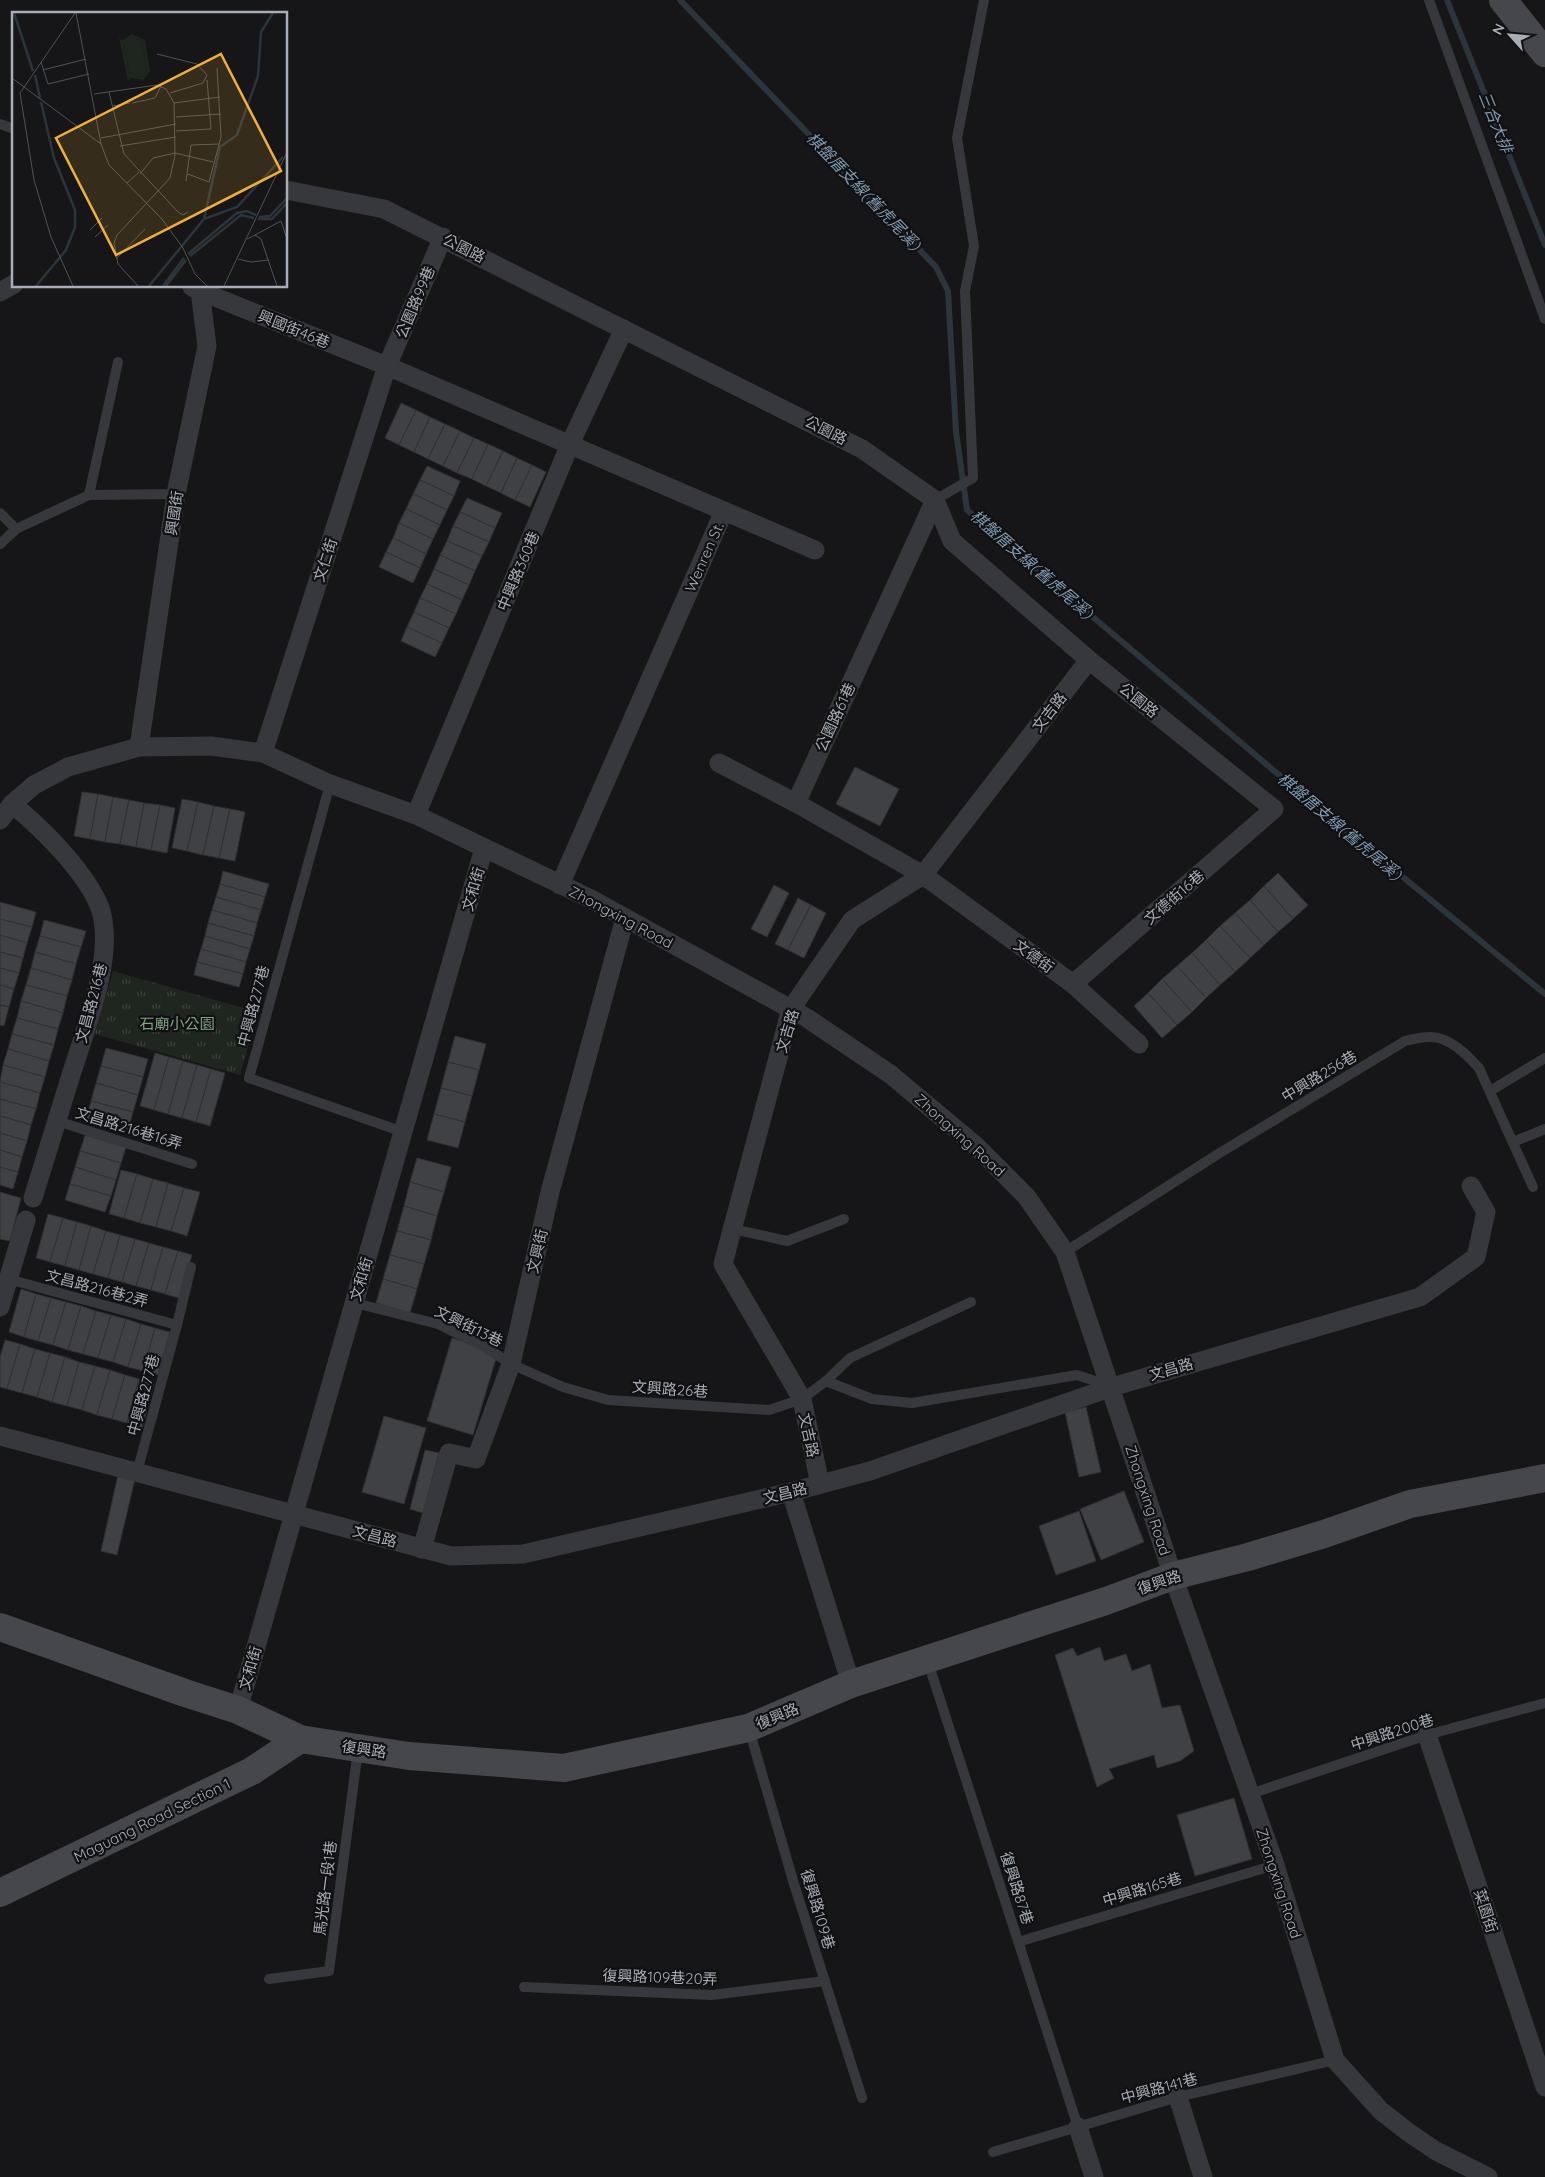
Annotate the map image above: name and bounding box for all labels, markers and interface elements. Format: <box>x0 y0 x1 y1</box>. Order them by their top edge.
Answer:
north arrow <box>1485 10 1535 60</box>
inset map <box>12 12 288 288</box>
text: N <box>1488 20 1509 38</box>
water label: 三合大排 <box>1475 89 1518 157</box>
water label: 棋盤厝支線(舊虎尾溪) <box>803 128 926 255</box>
street label: 公園路 <box>440 229 488 267</box>
street label: 公園路99巷 <box>391 263 439 341</box>
street label: 興國街46巷 <box>255 306 333 352</box>
street label: 公園路 <box>802 411 850 449</box>
street label: 興國街 <box>161 489 187 537</box>
water label: 棋盤厝支線(舊虎尾溪) <box>967 505 1098 623</box>
street label: Wenren St. <box>680 519 728 595</box>
street label: 中興路360巷 <box>493 528 543 614</box>
street label: 文仁街 <box>309 536 341 584</box>
street label: 公園路 <box>1116 678 1162 722</box>
street label: 公園路61巷 <box>811 680 859 754</box>
street label: 文吉路 <box>1028 688 1070 736</box>
water label: 棋盤厝支線(舊虎尾溪) <box>1274 768 1407 884</box>
street label: 文和街 <box>458 865 488 913</box>
street label: 文德街16巷 <box>1140 866 1208 928</box>
street label: Zhongxing Road <box>566 882 676 952</box>
street label: 文德街 <box>1010 935 1058 977</box>
street label: 文昌路216巷 <box>71 961 111 1045</box>
street label: 中興路277巷 <box>233 963 273 1049</box>
street label: 文吉路 <box>771 1007 803 1055</box>
park label: 石廟小公園 <box>139 1014 215 1033</box>
street label: 中興路256巷 <box>1278 1046 1360 1106</box>
street label: Zhongxing Road <box>911 1089 1009 1181</box>
street label: 文昌路216巷16弄 <box>73 1103 185 1153</box>
street label: 文興街 <box>523 1227 551 1275</box>
street label: 文和街 <box>346 1255 376 1303</box>
street label: 文昌路216巷2弄 <box>44 1265 150 1311</box>
street label: 文興街13巷 <box>432 1301 506 1351</box>
street label: 中興路277巷 <box>123 1352 163 1438</box>
street label: 文昌路 <box>1147 1354 1195 1384</box>
street label: 文興路26巷 <box>631 1377 709 1401</box>
street label: 文吉路 <box>795 1411 823 1459</box>
street label: Zhongxing Road <box>1121 1442 1175 1558</box>
street label: 文昌路 <box>761 1478 809 1508</box>
street label: 文昌路 <box>351 1521 399 1551</box>
street label: 復興路 <box>1135 1566 1183 1598</box>
street label: 文和街 <box>235 1644 265 1692</box>
street label: 復興路 <box>753 1698 801 1734</box>
street label: 中興路200巷 <box>1348 1710 1436 1754</box>
street label: 復興路 <box>340 1736 388 1762</box>
street label: Maguang Road Section 1 <box>70 1774 234 1866</box>
street label: Zhongxing Road <box>1252 1825 1306 1941</box>
street label: 馬光路一段1巷 <box>310 1839 340 1937</box>
street label: 復興路87巷 <box>996 1849 1038 1927</box>
street label: 復興路109巷 <box>797 1867 839 1951</box>
street label: 中興路165巷 <box>1100 1868 1184 1910</box>
street label: 菜園街 <box>1470 1887 1502 1935</box>
street label: 復興路109巷20弄 <box>602 1965 718 1989</box>
street label: 中興路141巷 <box>1119 2069 1199 2107</box>

